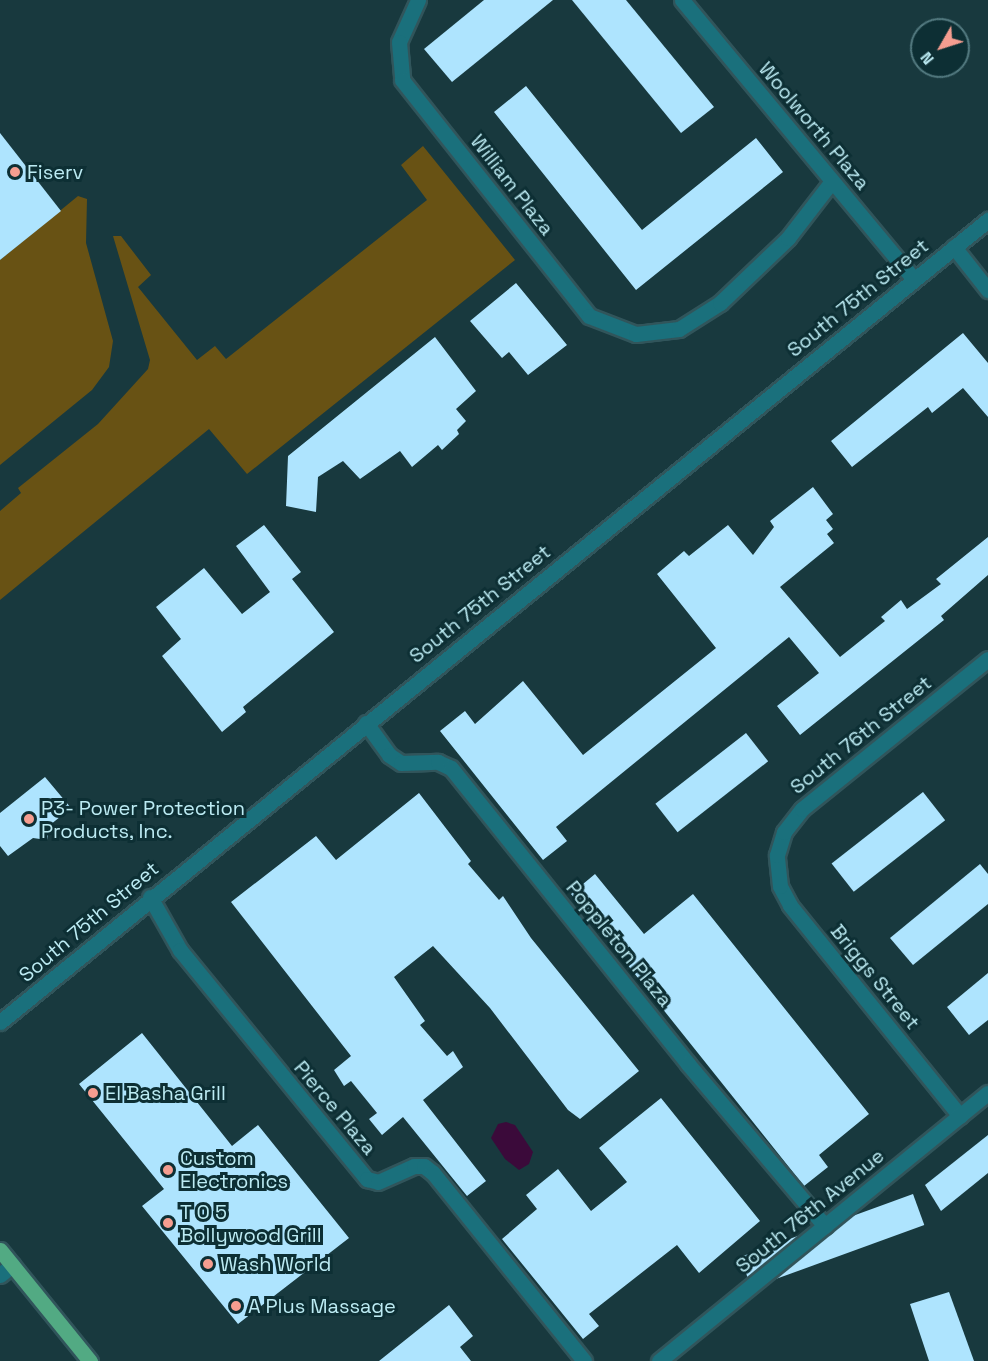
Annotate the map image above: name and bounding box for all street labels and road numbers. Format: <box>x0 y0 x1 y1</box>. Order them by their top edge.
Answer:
street label: Woolworth Plaza <box>754 57 874 195</box>
street label: William Plaza <box>465 130 559 240</box>
street label: South 75th Street <box>783 234 933 362</box>
street label: South 75th Street <box>405 540 555 668</box>
street label: South 76th Street <box>786 671 936 799</box>
street label: South 75th Street <box>14 857 164 987</box>
street label: Poppleton Plaza <box>561 876 677 1012</box>
street label: Briggs Street <box>825 920 925 1034</box>
street label: Pierce Plaza <box>289 1056 381 1160</box>
street label: South 76th Avenue <box>731 1144 889 1278</box>

